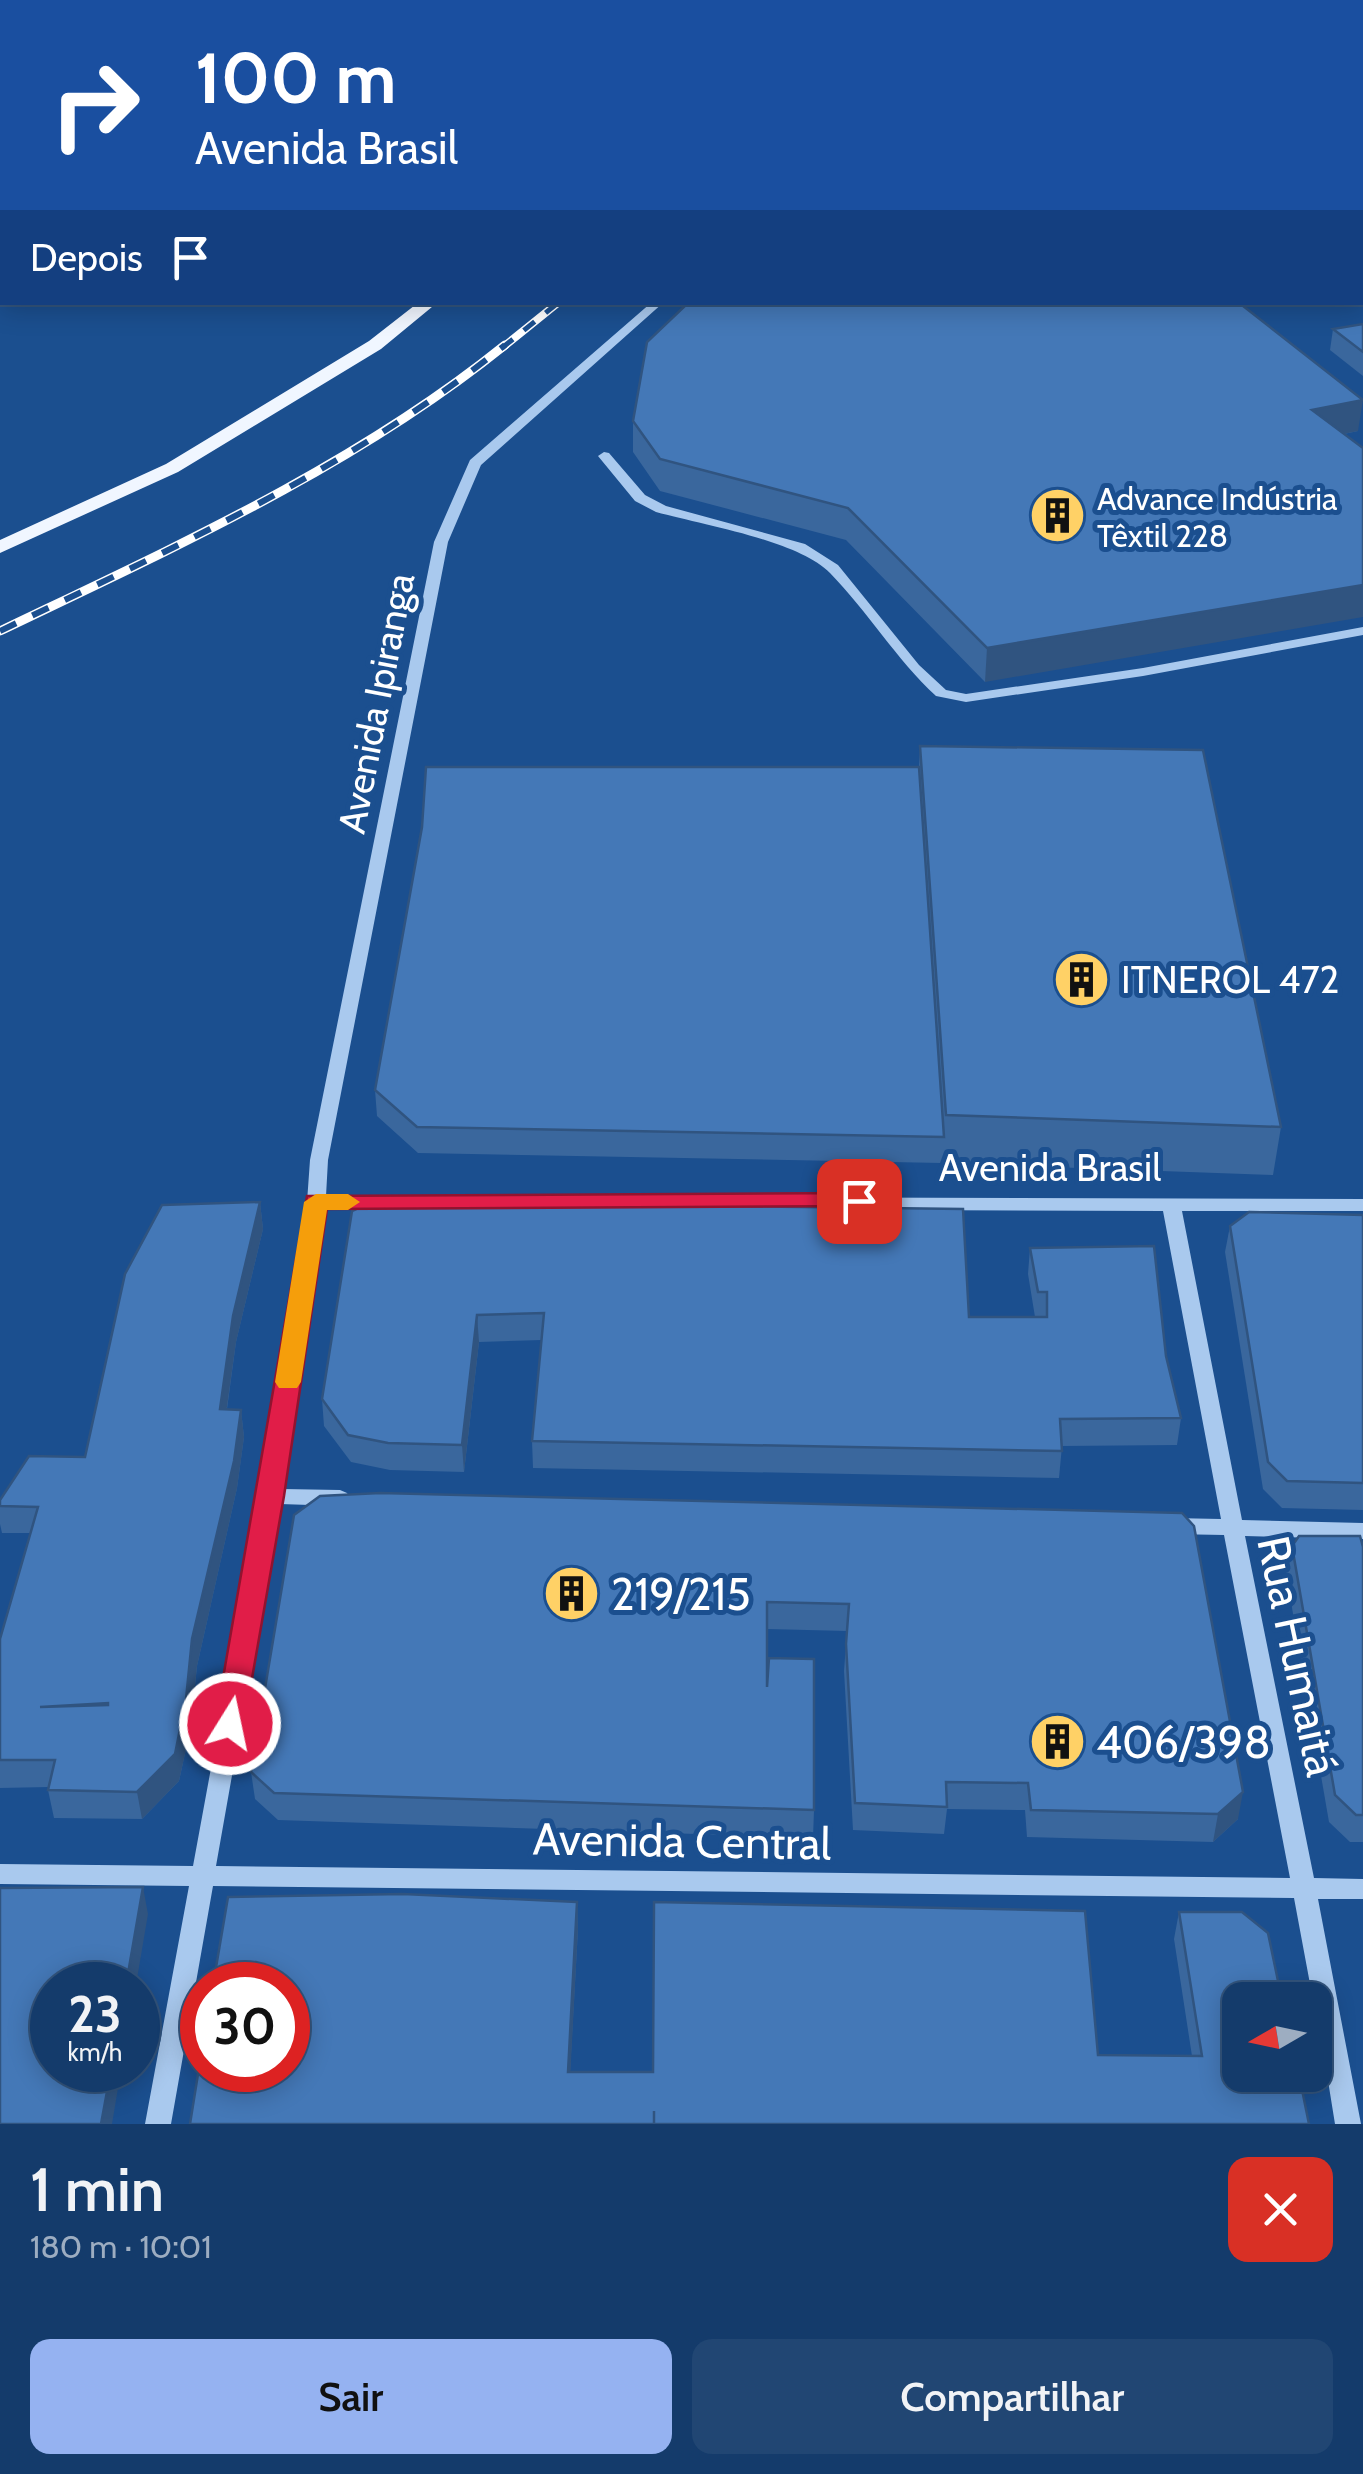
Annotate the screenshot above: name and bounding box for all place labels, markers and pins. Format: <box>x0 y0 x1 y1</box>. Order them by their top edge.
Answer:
place label: Advance Indústria Têxtil 228 <box>1097 479 1338 555</box>
building icon: Advance Indústria Têxtil 228 <box>1028 486 1088 546</box>
building icon: ITNEROL 472 <box>1052 949 1112 1009</box>
place label: ITNEROL 472 <box>1121 956 1340 1003</box>
pin <box>817 1159 902 1244</box>
building icon: 219/215 <box>542 1564 602 1624</box>
place label: 219/215 <box>611 1567 751 1621</box>
building icon: 406/398 <box>1027 1712 1087 1772</box>
place label: 406/398 <box>1096 1715 1271 1769</box>

